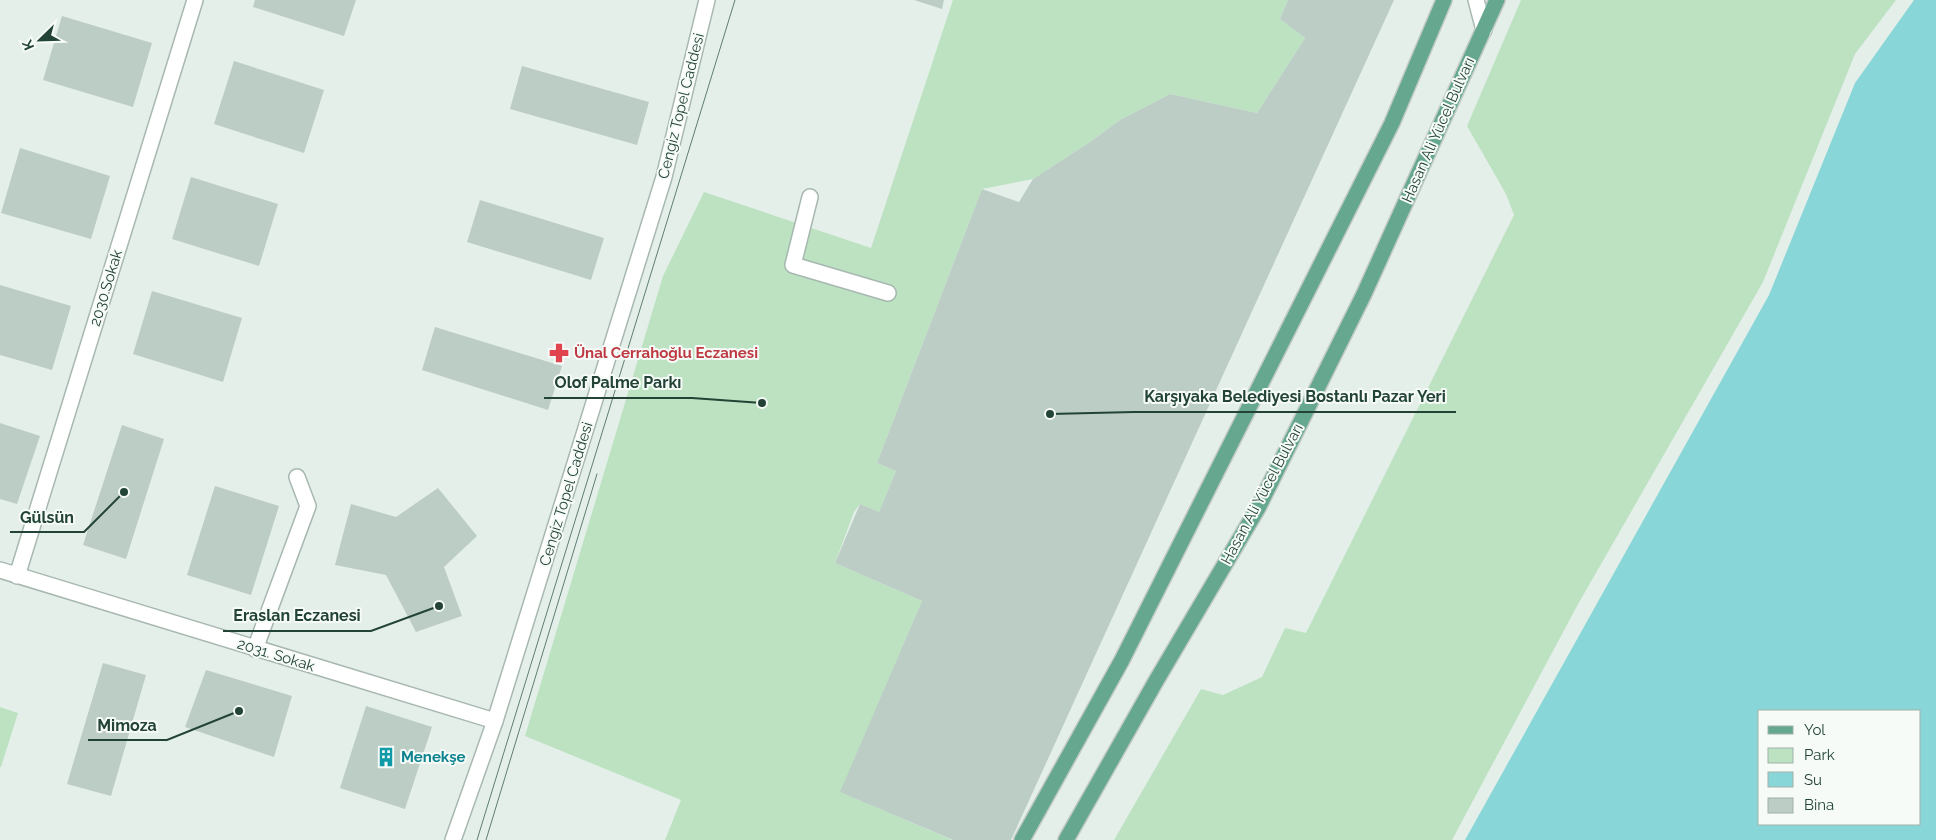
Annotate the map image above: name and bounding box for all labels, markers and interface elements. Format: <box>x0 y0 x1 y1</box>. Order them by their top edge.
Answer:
north arrow <box>15 15 65 65</box>
street label: Cengiz Topel Caddesi <box>654 31 708 181</box>
text: K <box>19 37 37 53</box>
street label: Hasan Ali Yücel Bulvarı <box>1398 55 1478 205</box>
street label: 2030.Sokak <box>86 248 126 328</box>
pharmacy icon: Ünal Cerrahoğlu Eczanesi <box>548 342 570 364</box>
place label: Ünal Cerrahoğlu Eczanesi <box>574 344 758 362</box>
callout: Olof Palme Parkı <box>544 367 692 398</box>
text: Olof Palme Parkı <box>555 373 681 392</box>
callout: Karşıyaka Belediyesi Bostanlı Pazar Yeri <box>1134 381 1456 412</box>
text: Karşıyaka Belediyesi Bostanlı Pazar Yeri <box>1144 387 1446 406</box>
street label: Cengiz Topel Caddesi <box>536 420 596 568</box>
street label: Hasan Ali Yücel Bulvarı <box>1217 421 1307 567</box>
callout: Gülsün <box>10 501 84 532</box>
text: Gülsün <box>20 508 74 527</box>
callout: Eraslan Eczanesi <box>223 600 371 631</box>
text: Eraslan Eczanesi <box>233 606 361 625</box>
street label: 2031. Sokak <box>235 635 317 675</box>
callout: Mimoza <box>88 709 167 740</box>
legend <box>1758 710 1921 825</box>
text: Mimoza <box>97 716 157 735</box>
text: Yol <box>1804 721 1826 739</box>
building icon: Menekşe <box>375 746 397 768</box>
text: Park <box>1804 746 1835 764</box>
place label: Menekşe <box>401 748 466 766</box>
text: Su <box>1804 771 1822 789</box>
text: Bina <box>1804 796 1834 814</box>

